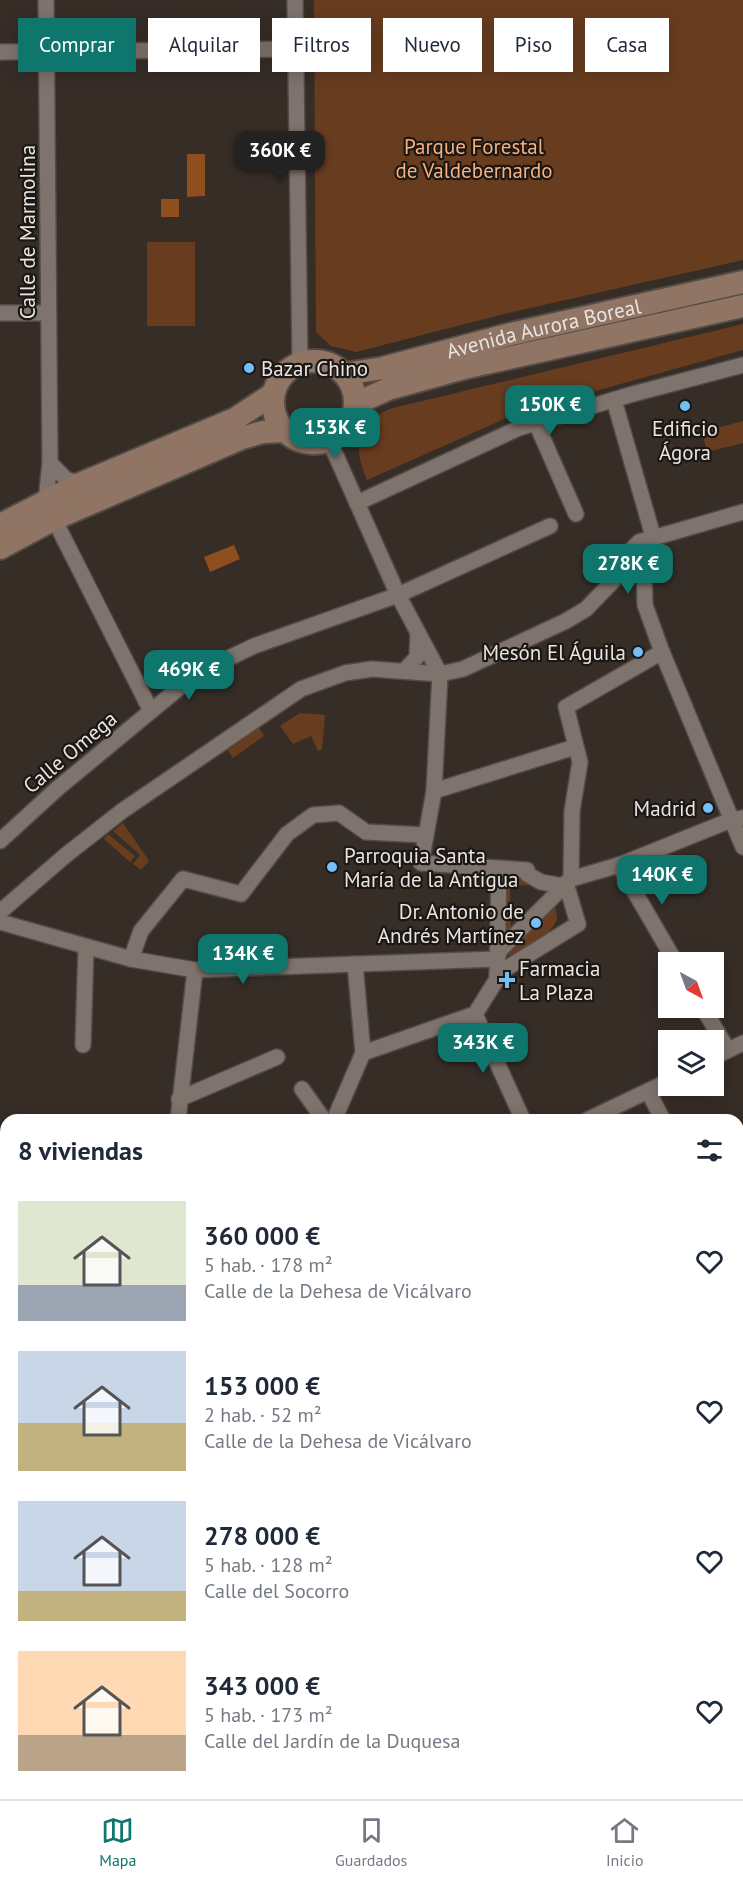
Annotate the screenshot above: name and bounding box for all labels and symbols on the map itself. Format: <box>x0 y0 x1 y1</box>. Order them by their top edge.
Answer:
pin: 360K € <box>231 131 329 182</box>
park label: Parque Forestal de Valdebernardo <box>395 133 553 184</box>
street label: Calle de Marmolina <box>14 145 41 319</box>
street label: Avenida Aurora Boreal <box>443 292 643 364</box>
place label: Bazar Chino <box>261 355 368 382</box>
marker: Bazar Chino <box>242 361 256 375</box>
pin: 150K € <box>501 385 599 436</box>
marker: Edificio Ágora <box>678 399 692 413</box>
pin: 153K € <box>286 408 384 459</box>
place label: Edificio Ágora <box>652 415 718 466</box>
pin: 278K € <box>579 544 677 595</box>
place label: Mesón El Águila <box>482 639 626 666</box>
marker: Mesón El Águila <box>631 645 645 659</box>
pin: 469K € <box>140 650 238 701</box>
street label: Calle Omega <box>18 705 122 799</box>
place label: Madrid <box>634 795 696 822</box>
marker: Madrid <box>701 801 715 815</box>
place label: Parroquia Santa María de la Antigua <box>344 842 518 893</box>
pin: 140K € <box>613 855 711 906</box>
marker: Parroquia Santa María de la Antigua <box>325 860 339 874</box>
place label: Dr. Antonio de Andrés Martínez <box>378 898 524 949</box>
marker: Dr. Antonio de Andrés Martínez <box>529 916 543 930</box>
pin: 134K € <box>194 934 292 985</box>
north arrow <box>658 952 724 1018</box>
place label: Farmacia La Plaza <box>519 955 600 1006</box>
marker: Farmacia La Plaza <box>500 973 514 987</box>
pin: 343K € <box>434 1023 532 1074</box>

